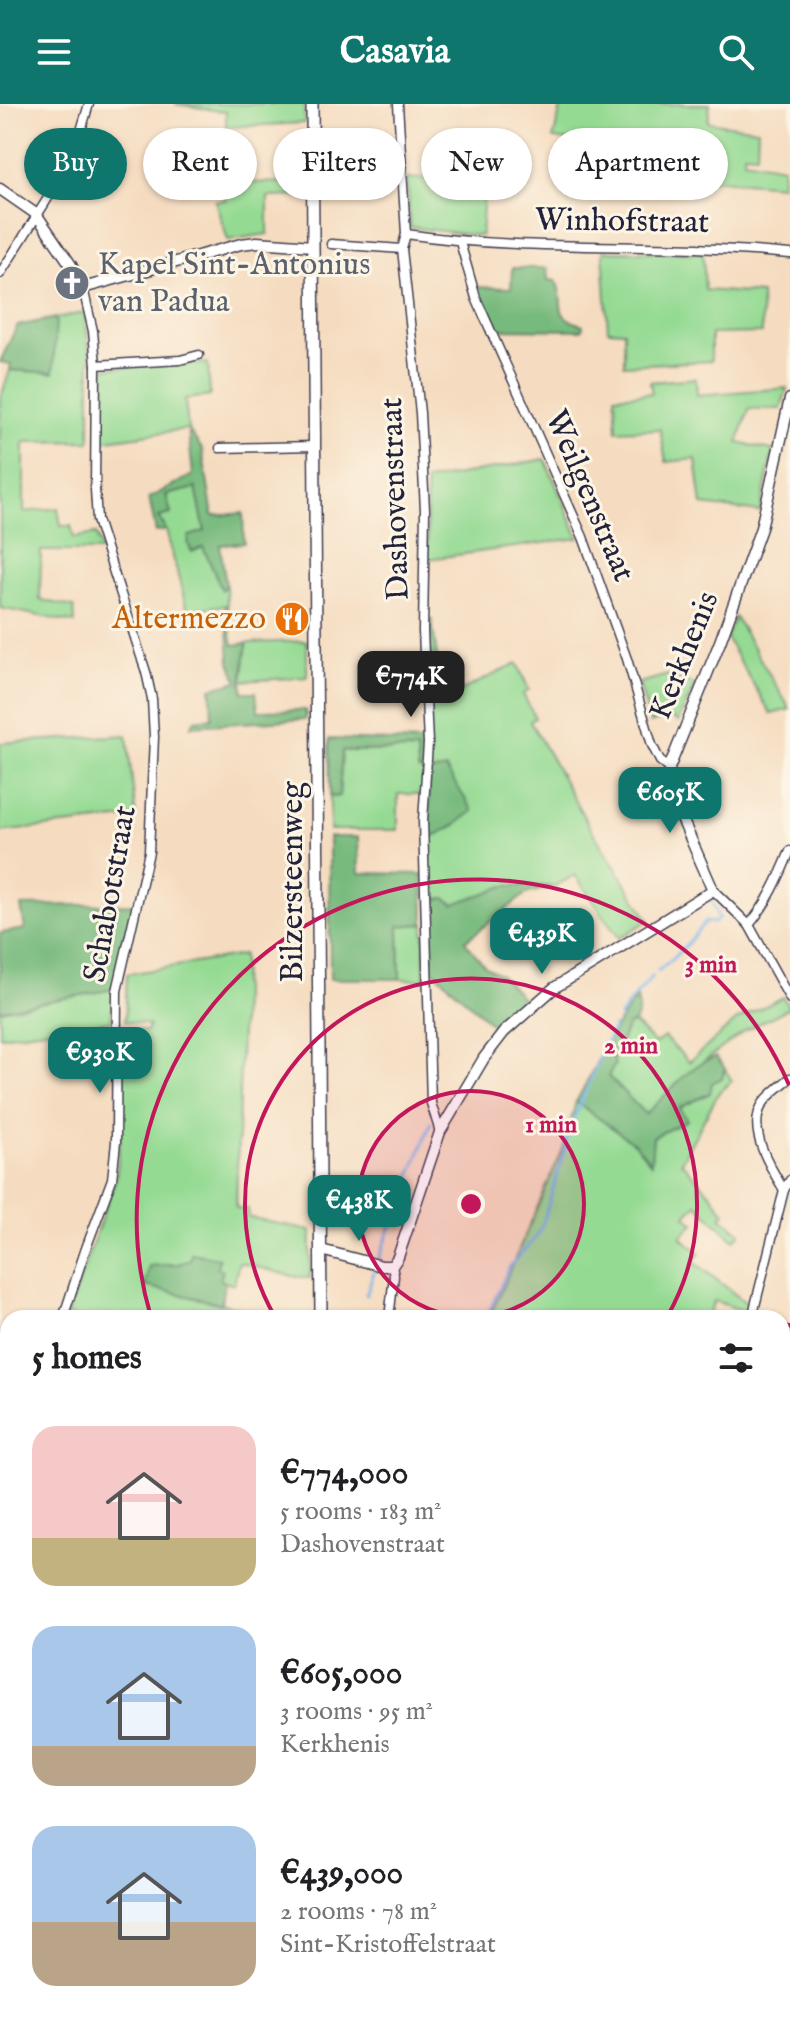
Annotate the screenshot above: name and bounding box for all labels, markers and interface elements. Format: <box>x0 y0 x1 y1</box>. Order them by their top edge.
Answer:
text: Casavia <box>340 29 450 75</box>
icon: menu <box>32 30 76 74</box>
icon: search <box>714 30 758 74</box>
chip: Buy <box>24 128 127 200</box>
chip: Rent <box>143 128 257 200</box>
chip: Filters <box>273 128 405 200</box>
chip: New <box>421 128 532 200</box>
chip: Apartment <box>548 128 728 200</box>
street label: Winhofstraat <box>534 200 710 244</box>
place label: Kapel Sint-Antonius van Padua <box>98 245 370 323</box>
church icon: Kapel Sint-Antonius van Padua <box>53 264 91 302</box>
street label: Dashovenstraat <box>372 397 420 601</box>
street label: Weilgenstraat <box>534 404 644 588</box>
street label: Kerkhenis <box>641 586 729 726</box>
place label: Altermezzo <box>111 599 266 640</box>
restaurant icon: Altermezzo <box>273 600 311 638</box>
pin: €774K <box>355 651 467 719</box>
text: €774K <box>375 660 447 693</box>
pin: €605K <box>614 767 726 835</box>
text: €605K <box>636 776 704 809</box>
street label: Bilzersteenweg <box>273 781 314 982</box>
street label: Schabotstraat <box>75 802 147 986</box>
pin: €439K <box>486 908 598 976</box>
text: €439K <box>508 917 576 950</box>
text: 3 min <box>685 950 737 981</box>
pin: €930K <box>44 1027 156 1095</box>
text: 2 min <box>604 1031 658 1062</box>
text: €930K <box>66 1036 134 1069</box>
text: 1 min <box>525 1110 577 1141</box>
pin: €438K <box>303 1175 415 1243</box>
text: €438K <box>326 1184 392 1217</box>
centre of rings <box>457 1190 485 1218</box>
icon: filters <box>714 1336 758 1380</box>
text: 5 homes <box>32 1337 142 1380</box>
text: €774,000 <box>280 1452 408 1495</box>
icon: home <box>96 1458 192 1554</box>
text: 5 rooms · 183 m² <box>280 1495 442 1528</box>
text: Dashovenstraat <box>280 1528 445 1561</box>
text: €605,000 <box>280 1652 402 1695</box>
icon: home <box>96 1658 192 1754</box>
text: 3 rooms · 95 m² <box>280 1695 433 1728</box>
text: Kerkhenis <box>280 1728 390 1761</box>
text: €439,000 <box>280 1852 403 1895</box>
icon: home <box>96 1858 192 1954</box>
text: 2 rooms · 78 m² <box>280 1895 437 1928</box>
text: Sint-Kristoffelstraat <box>280 1928 496 1961</box>

